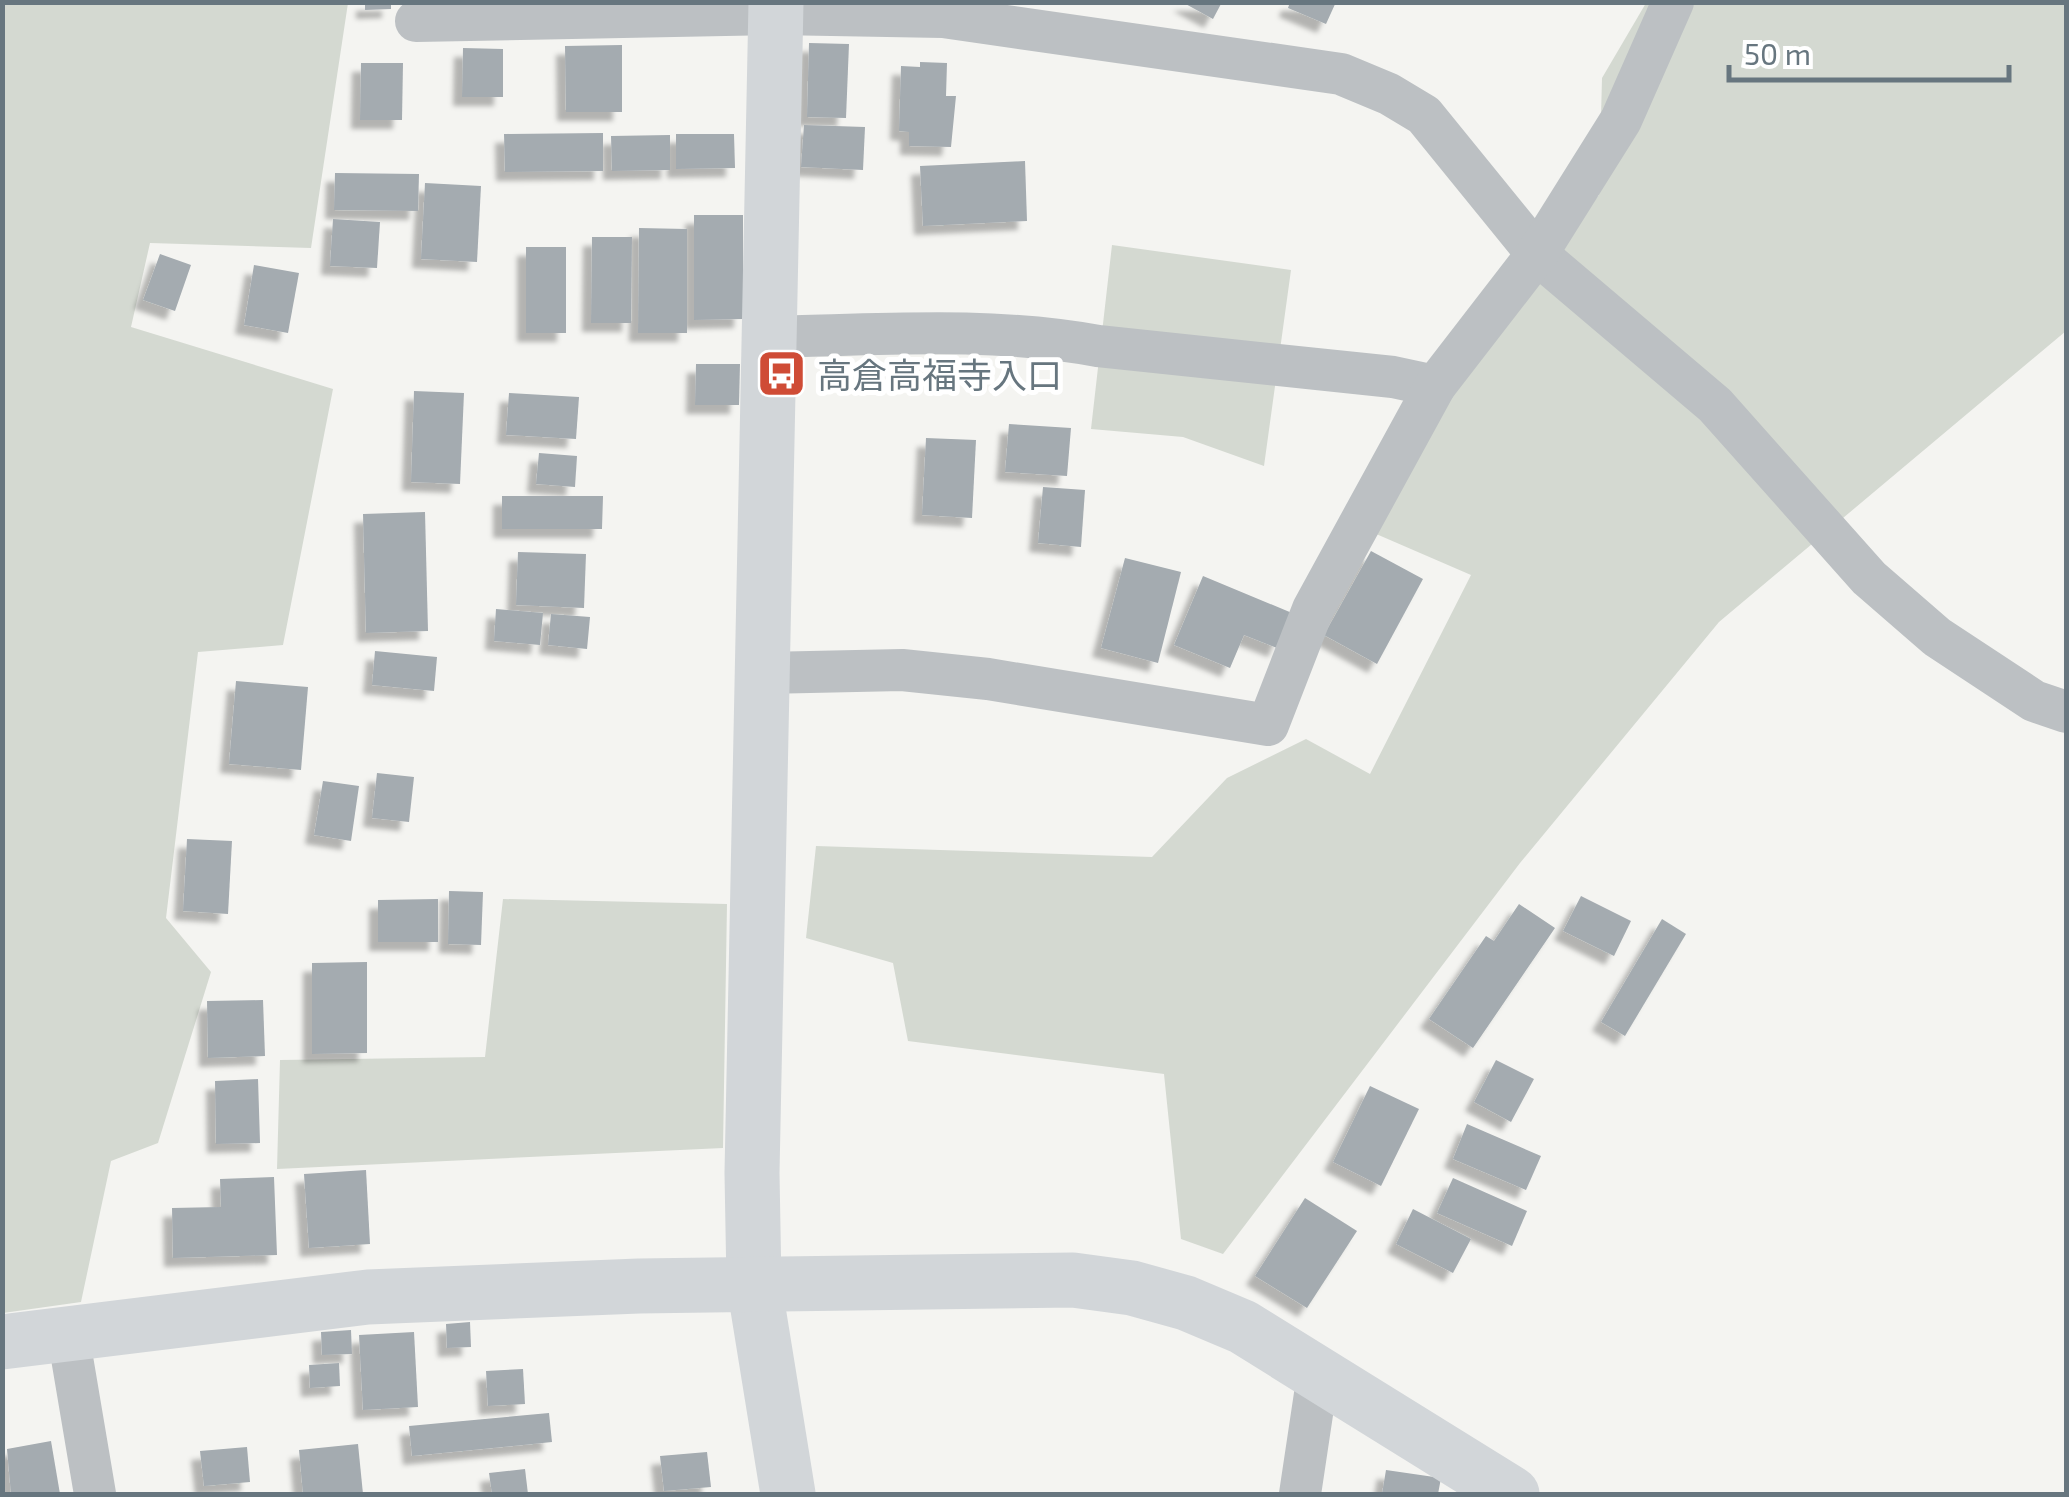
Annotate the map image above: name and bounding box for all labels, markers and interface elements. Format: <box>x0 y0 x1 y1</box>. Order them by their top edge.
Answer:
scale bar <box>1729 20 2009 82</box>
text: 50 m <box>1744 35 1811 71</box>
bus stop icon: 高倉高福寺入口 <box>756 348 808 400</box>
place label: 高倉高福寺入口 <box>817 353 1062 395</box>

